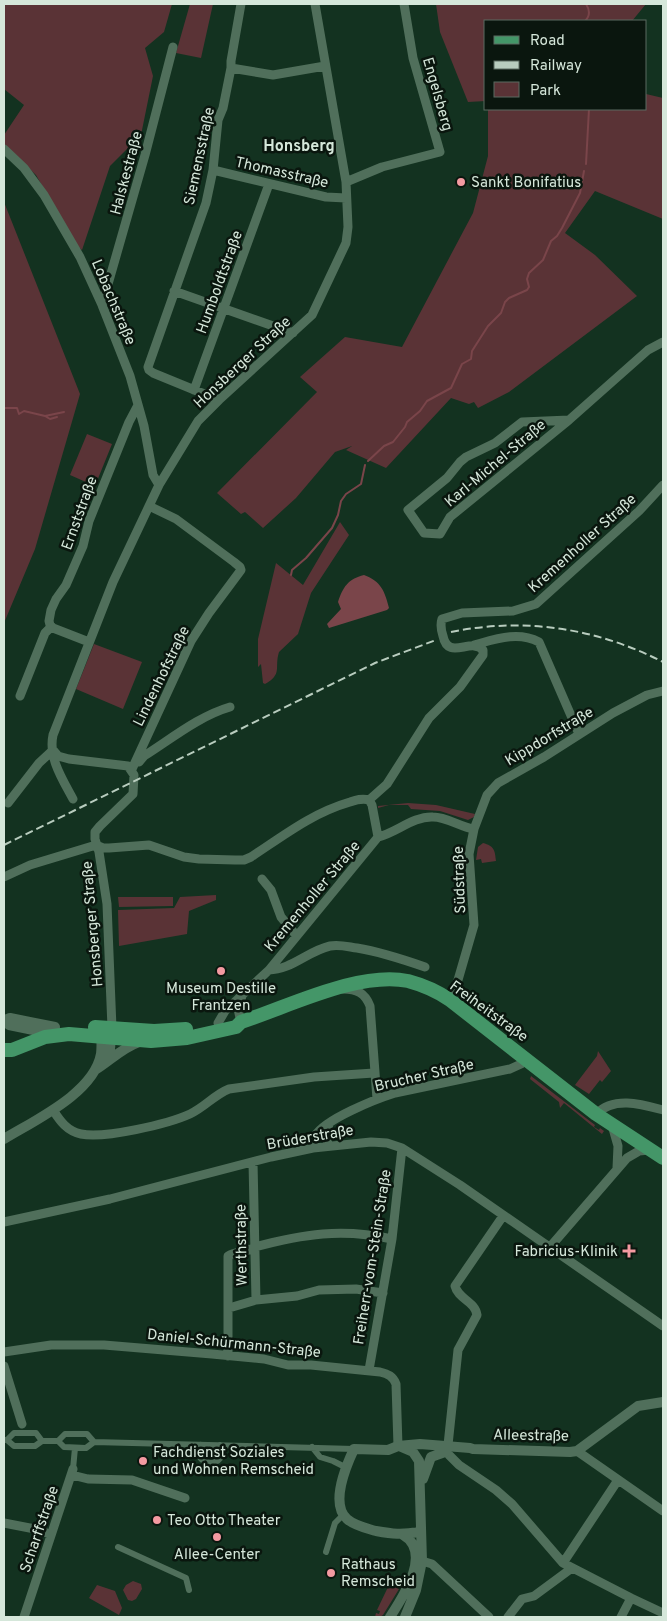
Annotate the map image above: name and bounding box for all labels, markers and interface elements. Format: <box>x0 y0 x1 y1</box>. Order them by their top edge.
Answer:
legend <box>484 20 647 110</box>
text: Road <box>530 32 565 51</box>
street label: Engelsberg <box>417 55 456 133</box>
text: Railway <box>530 57 582 76</box>
text: Park <box>530 82 561 101</box>
street label: Siemensstraße <box>181 106 220 207</box>
street label: Halskestraße <box>107 129 148 217</box>
district label: Honsberg <box>263 137 335 157</box>
street label: Thomasstraße <box>233 154 330 193</box>
place label: Sankt Bonifatius <box>471 174 581 193</box>
marker: Sankt Bonifatius <box>455 176 467 188</box>
street label: Humboldtstraße <box>193 228 248 337</box>
street label: Lobachstraße <box>86 257 139 348</box>
street label: Honsberger Straße <box>190 313 296 413</box>
street label: Karl-Michel-Straße <box>441 416 551 512</box>
street label: Ernststraße <box>58 474 103 553</box>
street label: Kremenholler Straße <box>525 490 641 598</box>
street label: Lindenhofstraße <box>130 623 195 730</box>
street label: Kippdorfstraße <box>502 703 597 771</box>
street label: Kremenholler Straße <box>261 837 365 956</box>
street label: Südstraße <box>450 846 471 914</box>
street label: Honsberger Straße <box>79 860 108 988</box>
marker: Museum Destille Frantzen <box>215 965 227 977</box>
street label: Freiheitstraße <box>445 977 531 1047</box>
place label: Museum Destille Frantzen <box>166 980 276 1016</box>
street label: Brucher Straße <box>373 1056 476 1097</box>
street label: Brüderstraße <box>265 1121 355 1155</box>
street label: Freiherr-vom-Stein-Straße <box>350 1168 397 1346</box>
street label: Werthstraße <box>232 1204 253 1286</box>
place label: Fabricius-Klinik <box>514 1243 618 1262</box>
marker: Fabricius-Klinik <box>622 1244 636 1258</box>
street label: Daniel-Schürmann-Straße <box>146 1326 322 1363</box>
street label: Alleestraße <box>493 1426 569 1447</box>
place label: Fachdienst Soziales und Wohnen Remscheid <box>153 1444 314 1480</box>
marker: Fachdienst Soziales und Wohnen Remscheid <box>137 1455 149 1467</box>
street label: Scharffstraße <box>17 1484 64 1575</box>
place label: Teo Otto Theater <box>167 1512 281 1531</box>
marker: Teo Otto Theater <box>151 1514 163 1526</box>
marker: Allee-Center <box>211 1531 223 1543</box>
place label: Allee-Center <box>174 1546 260 1565</box>
place label: Rathaus Remscheid <box>341 1556 415 1592</box>
marker: Rathaus Remscheid <box>325 1567 337 1579</box>

